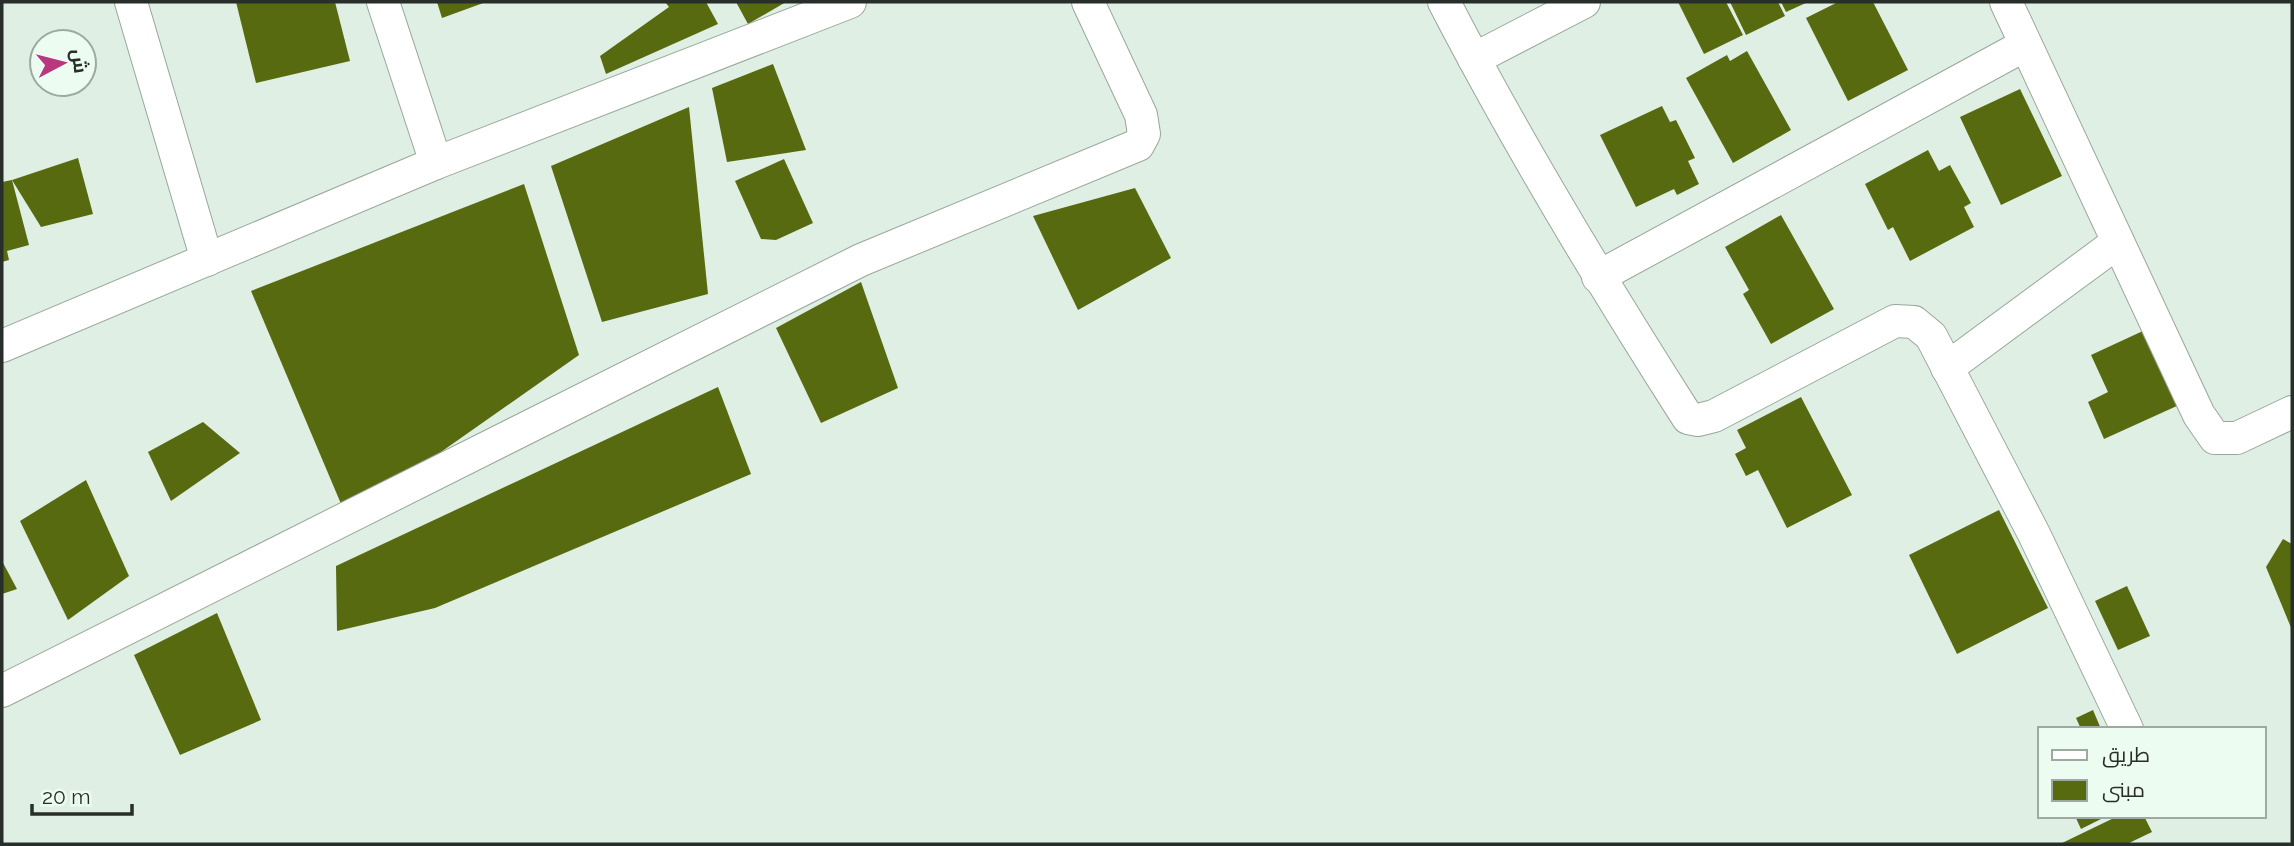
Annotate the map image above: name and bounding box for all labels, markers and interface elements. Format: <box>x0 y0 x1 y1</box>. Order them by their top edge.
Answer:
north arrow <box>28 28 98 98</box>
text: ش <box>66 47 92 74</box>
legend <box>2038 727 2266 818</box>
text: طريق <box>2102 742 2150 768</box>
scale bar <box>32 772 131 816</box>
text: مبنى <box>2102 777 2145 803</box>
text: 20 m <box>42 784 90 809</box>

